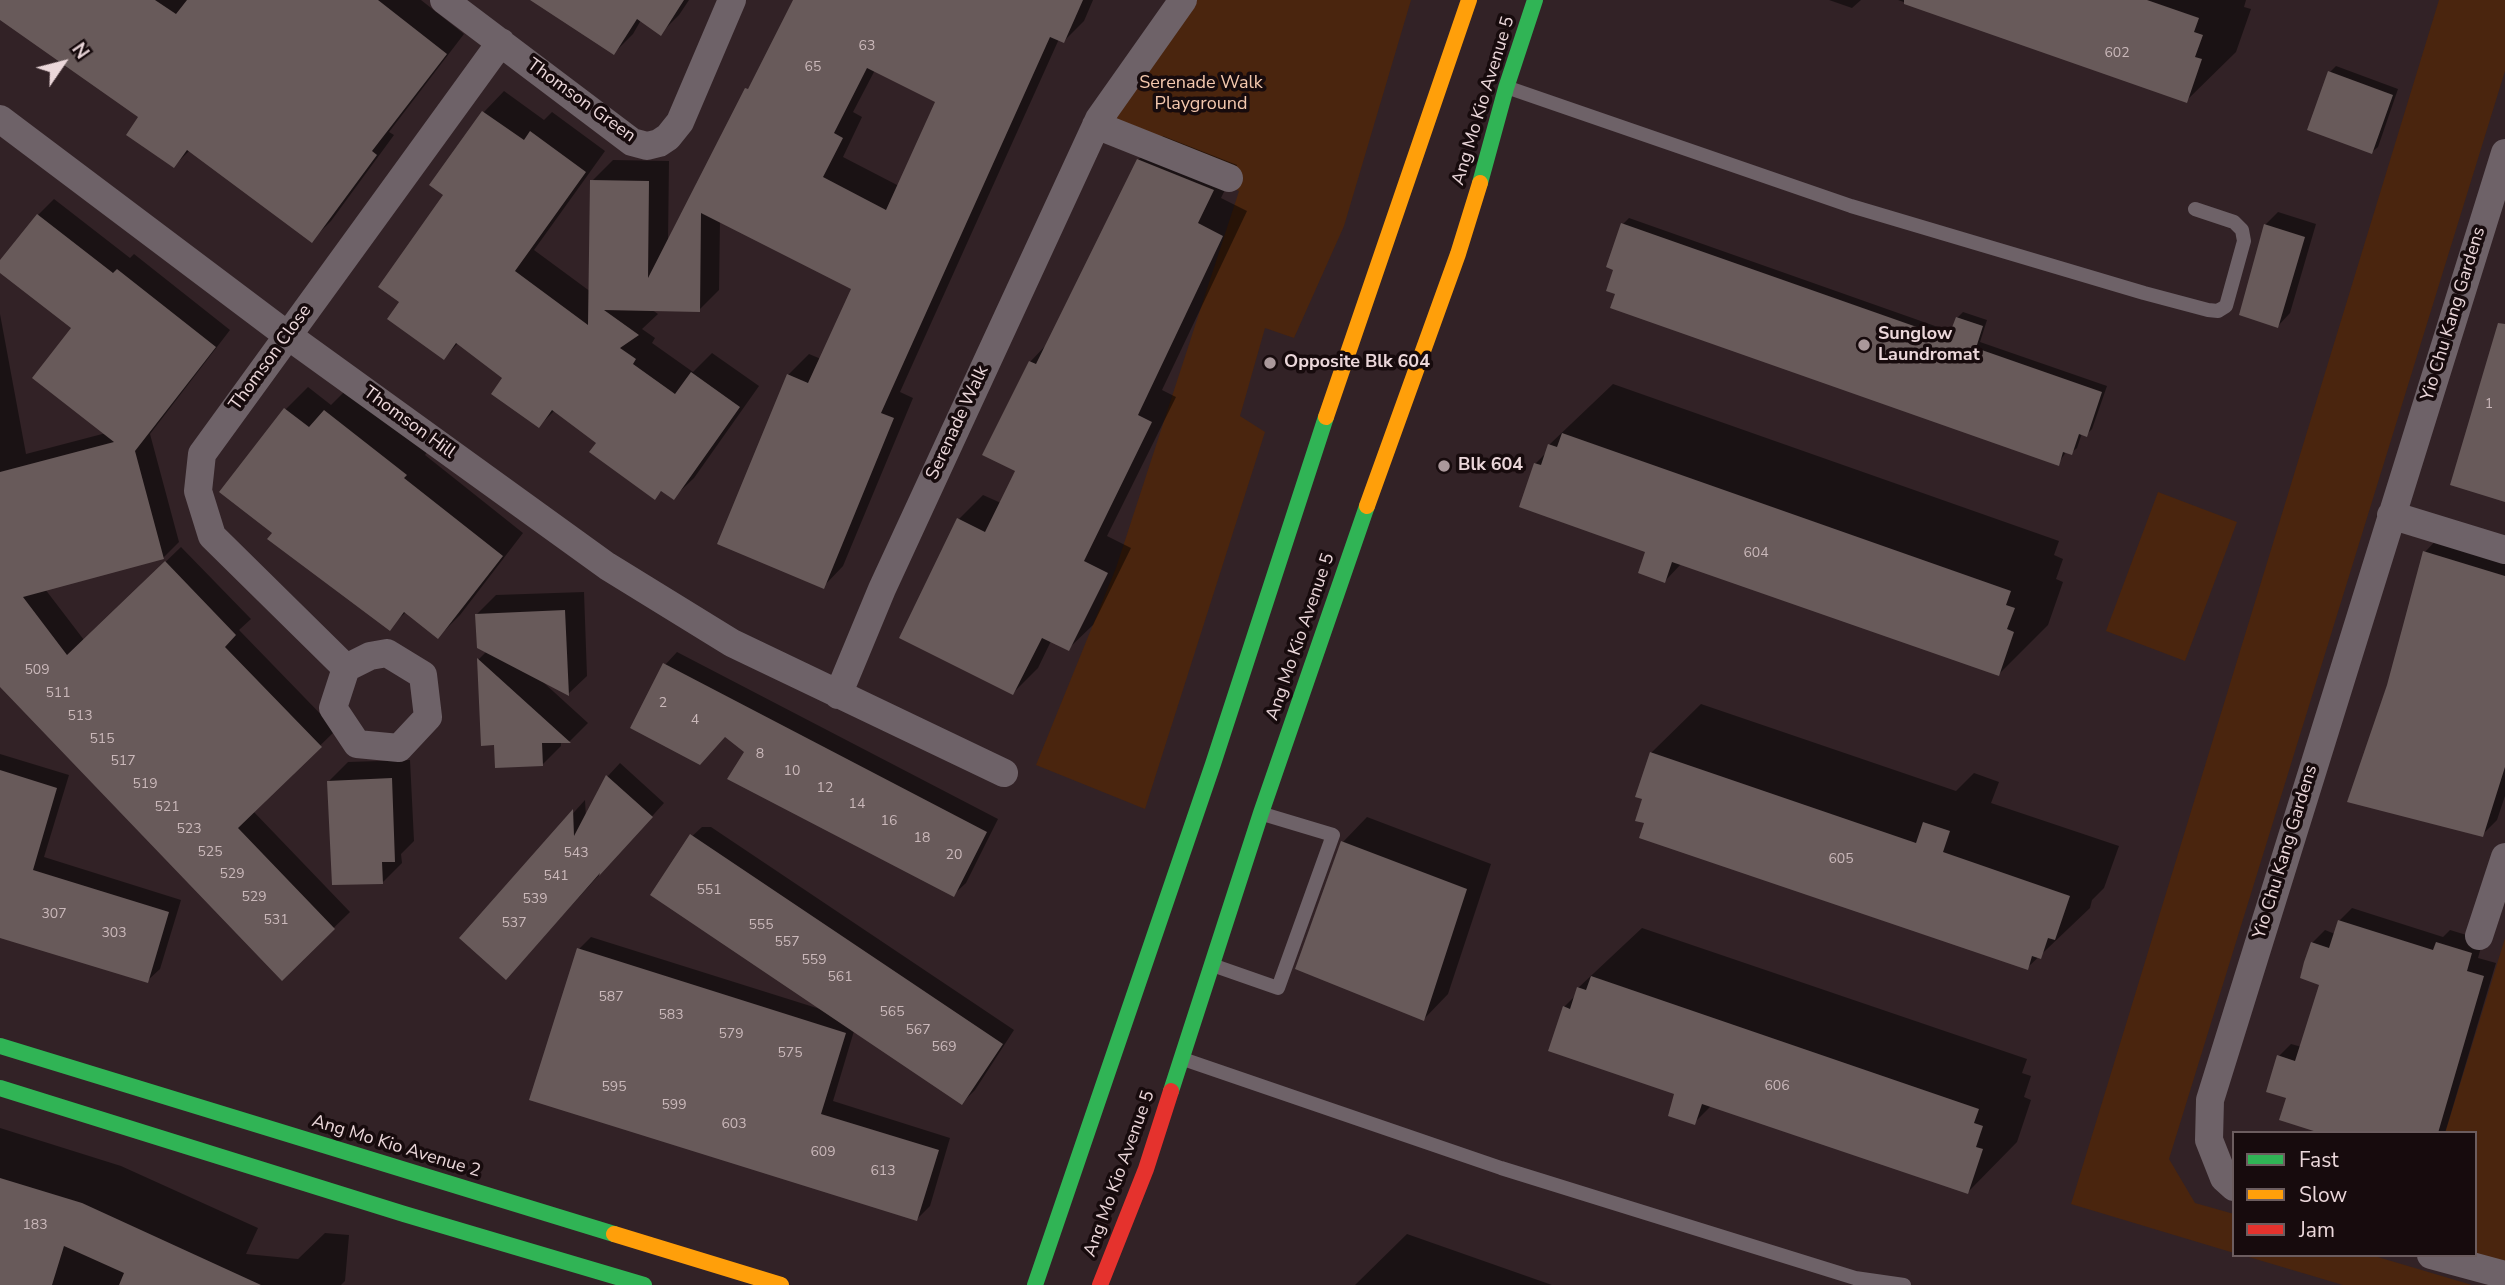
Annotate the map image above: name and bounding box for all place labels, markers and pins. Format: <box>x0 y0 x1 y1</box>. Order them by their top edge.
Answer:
place label: Sunglow Laundromat <box>1878 324 1980 366</box>
marker: Sunglow Laundromat <box>1856 337 1872 353</box>
place label: Opposite Blk 604 <box>1284 352 1430 374</box>
marker: Opposite Blk 604 <box>1262 355 1278 371</box>
place label: Blk 604 <box>1458 455 1523 477</box>
marker: Blk 604 <box>1436 458 1452 474</box>

